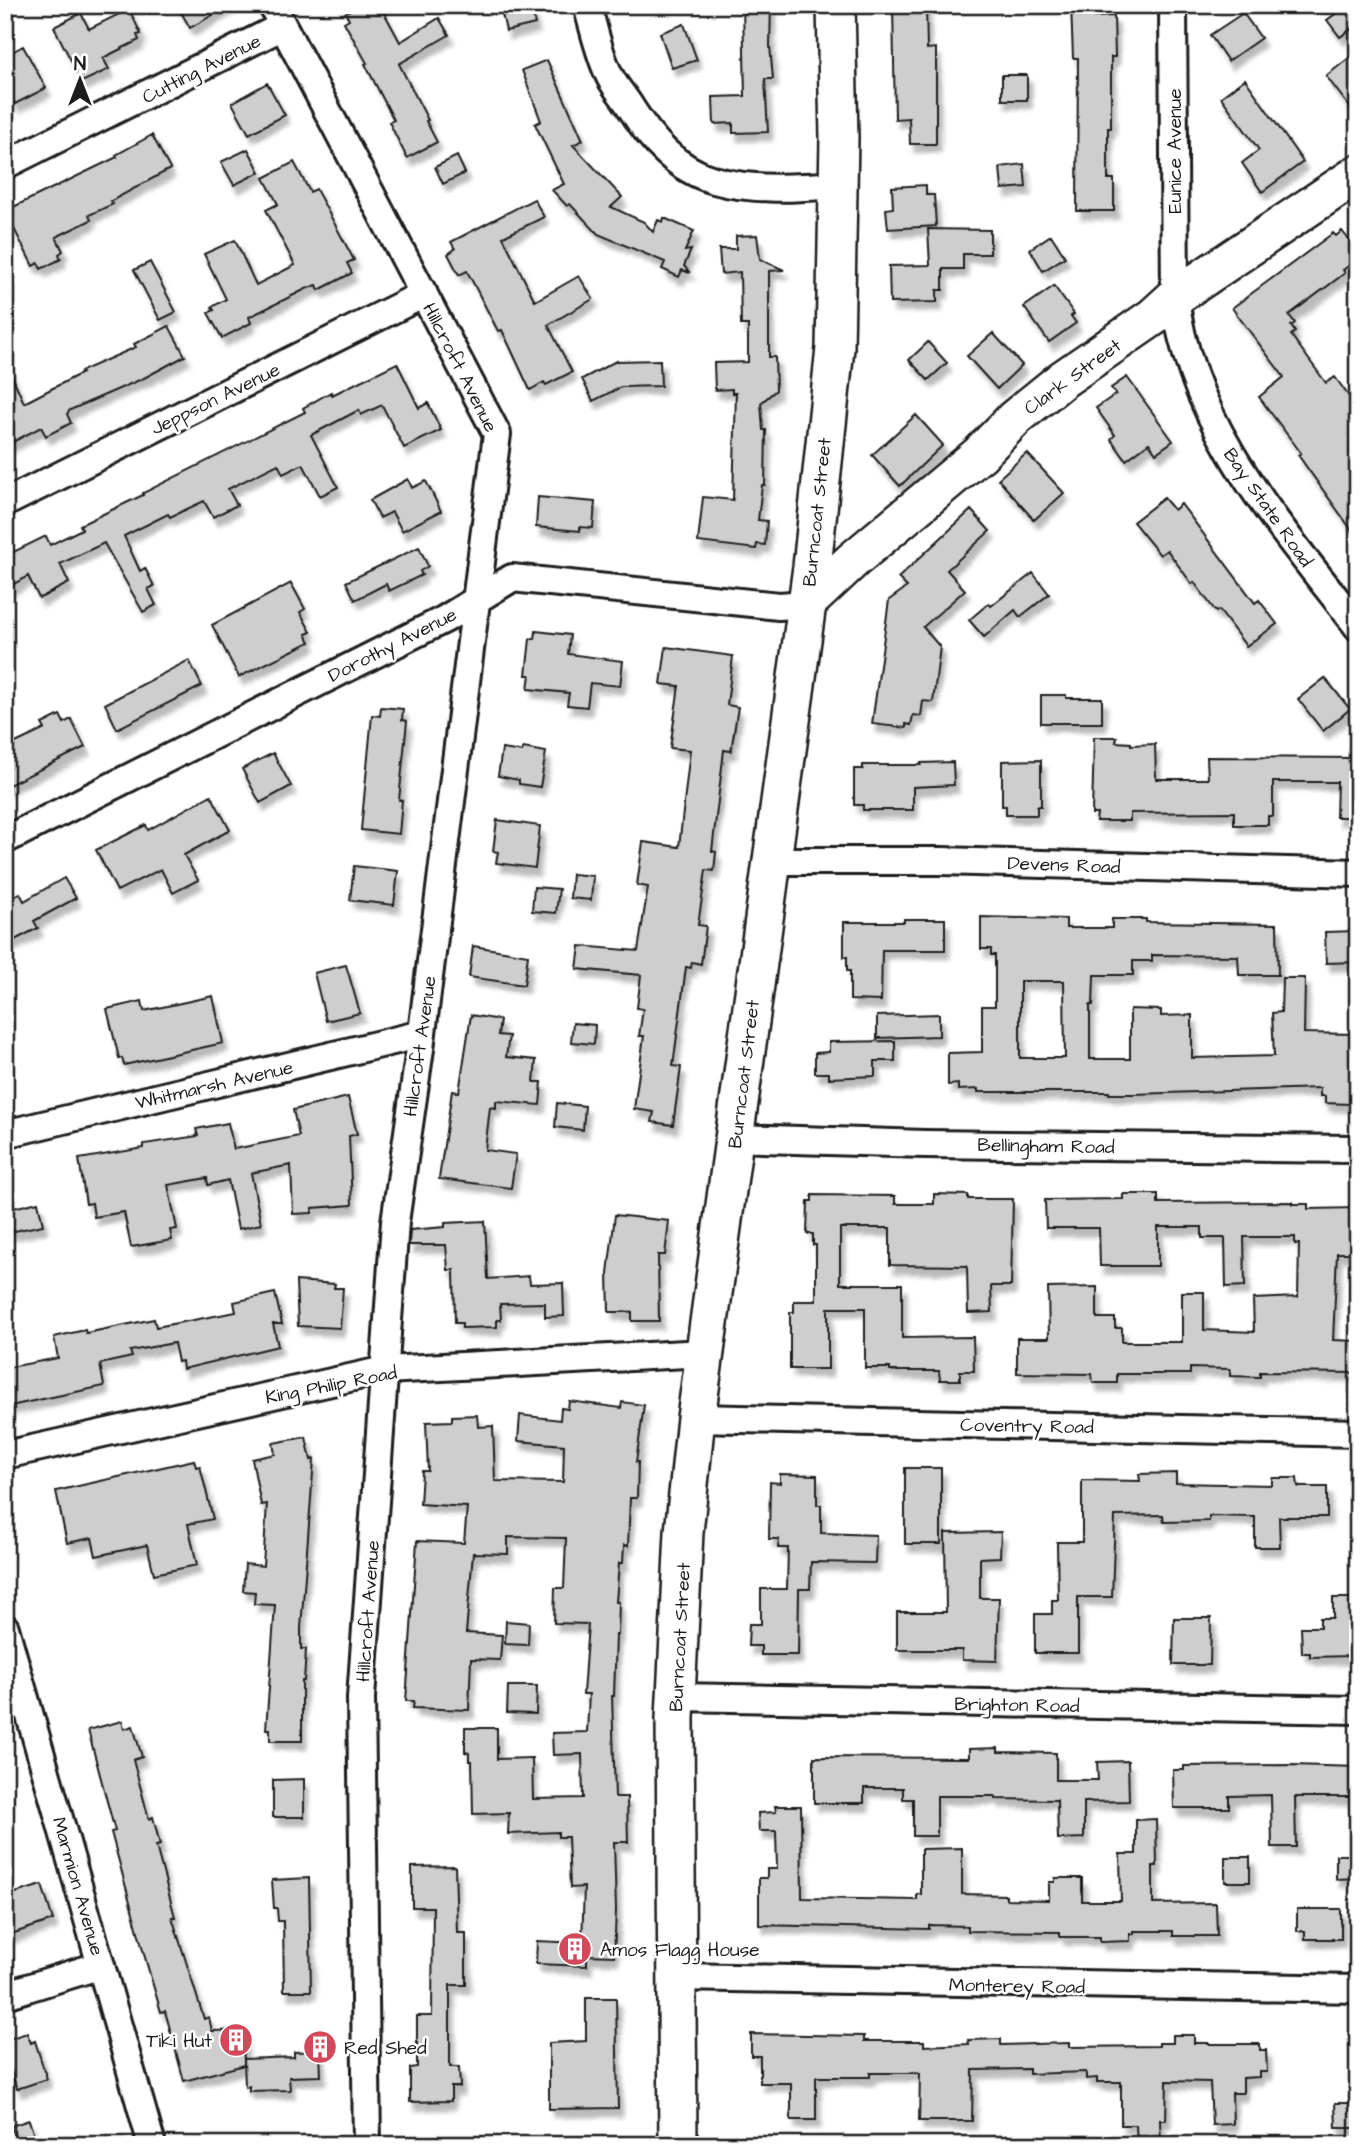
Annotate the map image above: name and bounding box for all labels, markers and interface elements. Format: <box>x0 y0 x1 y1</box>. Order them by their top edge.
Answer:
street label: Cutting Avenue <box>138 28 266 112</box>
north arrow <box>46 46 116 116</box>
text: N <box>74 51 86 78</box>
street label: Eunice Avenue <box>1162 89 1189 213</box>
street label: Hillcroft Avenue <box>415 298 504 437</box>
street label: Clark Street <box>1019 332 1127 422</box>
street label: Jeppson Avenue <box>147 356 285 442</box>
street label: Burncoat Street <box>796 436 839 588</box>
street label: Bay State Road <box>1216 443 1319 574</box>
street label: Dorothy Avenue <box>324 601 462 690</box>
street label: Devens Road <box>1007 850 1121 881</box>
street label: Hillcroft Avenue <box>397 974 444 1118</box>
street label: Burncoat Street <box>722 998 767 1150</box>
street label: Whitmarsh Avenue <box>133 1054 296 1117</box>
street label: Bellingham Road <box>977 1132 1115 1162</box>
street label: King Philip Road <box>263 1359 400 1412</box>
street label: Coventry Road <box>960 1412 1094 1442</box>
street label: Hillcroft Avenue <box>350 1539 387 1683</box>
street label: Burncoat Street <box>663 1561 698 1712</box>
street label: Brighton Road <box>954 1691 1080 1721</box>
street label: Marmion Avenue <box>45 1814 110 1959</box>
building icon: Amos Flagg House <box>556 1930 594 1968</box>
place label: Amos Flagg House <box>600 1937 759 1965</box>
street label: Monterey Road <box>949 1972 1086 2002</box>
building icon: Tiki Hut <box>217 2021 255 2059</box>
place label: Tiki Hut <box>146 2028 212 2055</box>
building icon: Red Shed <box>301 2028 339 2066</box>
place label: Red Shed <box>344 2035 427 2062</box>

